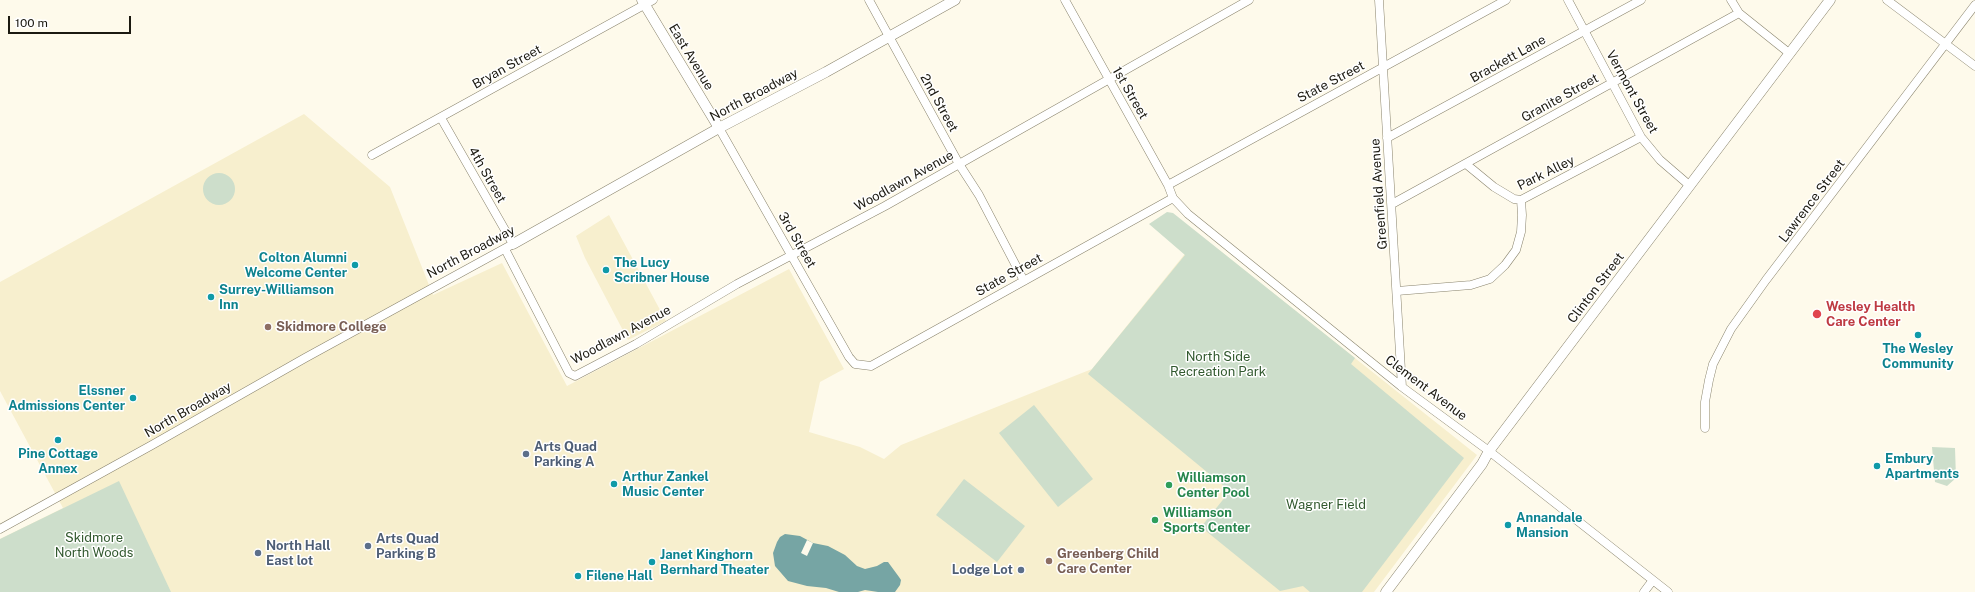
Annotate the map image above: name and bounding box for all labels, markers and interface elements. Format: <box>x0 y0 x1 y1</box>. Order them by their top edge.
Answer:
scale bar <box>10 8 133 34</box>
text: 100 m <box>15 16 48 30</box>
street label: East Avenue <box>665 21 717 93</box>
street label: Brackett Lane <box>1468 32 1548 86</box>
street label: Bryan Street <box>470 42 544 92</box>
street label: Vermont Street <box>1603 48 1661 136</box>
street label: State Street <box>1295 58 1367 106</box>
street label: 1st Street <box>1109 64 1151 122</box>
street label: North Broadway <box>707 65 801 125</box>
street label: Granite Street <box>1519 70 1601 126</box>
street label: 2nd Street <box>917 71 961 135</box>
street label: Greenfield Avenue <box>1367 138 1391 250</box>
street label: 4th Street <box>465 144 509 206</box>
street label: Woodlawn Avenue <box>852 147 956 215</box>
street label: Park Alley <box>1515 152 1577 194</box>
street label: Lawrence Street <box>1776 156 1848 246</box>
street label: 3rd Street <box>775 209 819 271</box>
street label: North Broadway <box>424 222 518 282</box>
place label: Colton Alumni Welcome Center <box>245 250 347 281</box>
street label: State Street <box>973 250 1045 300</box>
street label: Clinton Street <box>1564 250 1628 326</box>
place label: The Lucy Scribner House <box>614 255 710 286</box>
marker: Colton Alumni Welcome Center <box>350 260 360 270</box>
marker: The Lucy Scribner House <box>601 265 611 275</box>
place label: Surrey-Williamson Inn <box>219 282 334 313</box>
marker: Surrey-Williamson Inn <box>206 292 216 302</box>
place label: Wesley Health Care Center <box>1826 299 1915 330</box>
street label: Woodlawn Avenue <box>568 302 674 368</box>
marker: Wesley Health Care Center <box>1811 308 1823 320</box>
place label: Skidmore College <box>276 319 387 335</box>
marker: Skidmore College <box>263 322 273 332</box>
marker: The Wesley Community <box>1913 330 1923 340</box>
place label: The Wesley Community <box>1882 341 1954 372</box>
park label: North Side Recreation Park <box>1170 349 1266 380</box>
street label: Clement Avenue <box>1382 352 1470 424</box>
street label: North Broadway <box>142 379 234 441</box>
place label: Elssner Admissions Center <box>8 383 125 414</box>
marker: Elssner Admissions Center <box>128 393 138 403</box>
marker: Pine Cottage Annex <box>53 435 63 445</box>
place label: Arts Quad Parking A <box>534 439 597 470</box>
place label: Pine Cottage Annex <box>18 446 98 477</box>
marker: Arts Quad Parking A <box>521 449 531 459</box>
place label: Embury Apartments <box>1885 451 1959 482</box>
marker: Embury Apartments <box>1872 461 1882 471</box>
place label: Arthur Zankel Music Center <box>622 469 709 500</box>
place label: Williamson Center Pool <box>1177 470 1250 501</box>
marker: Arthur Zankel Music Center <box>609 479 619 489</box>
marker: Williamson Center Pool <box>1164 480 1174 490</box>
park label: Wagner Field <box>1286 497 1366 513</box>
place label: Williamson Sports Center <box>1163 505 1250 536</box>
place label: Annandale Mansion <box>1516 510 1583 541</box>
marker: Williamson Sports Center <box>1150 515 1160 525</box>
marker: Annandale Mansion <box>1503 520 1513 530</box>
park label: Skidmore North Woods <box>55 530 133 561</box>
place label: Arts Quad Parking B <box>376 531 439 562</box>
place label: North Hall East lot <box>266 538 331 569</box>
marker: Arts Quad Parking B <box>363 541 373 551</box>
place label: Greenberg Child Care Center <box>1057 546 1159 577</box>
place label: Janet Kinghorn Bernhard Theater <box>660 547 769 578</box>
marker: North Hall East lot <box>253 548 263 558</box>
marker: Greenberg Child Care Center <box>1044 556 1054 566</box>
marker: Janet Kinghorn Bernhard Theater <box>647 557 657 567</box>
place label: Lodge Lot <box>952 562 1013 578</box>
marker: Lodge Lot <box>1016 565 1026 575</box>
place label: Filene Hall <box>586 568 653 584</box>
marker: Filene Hall <box>573 571 583 581</box>

